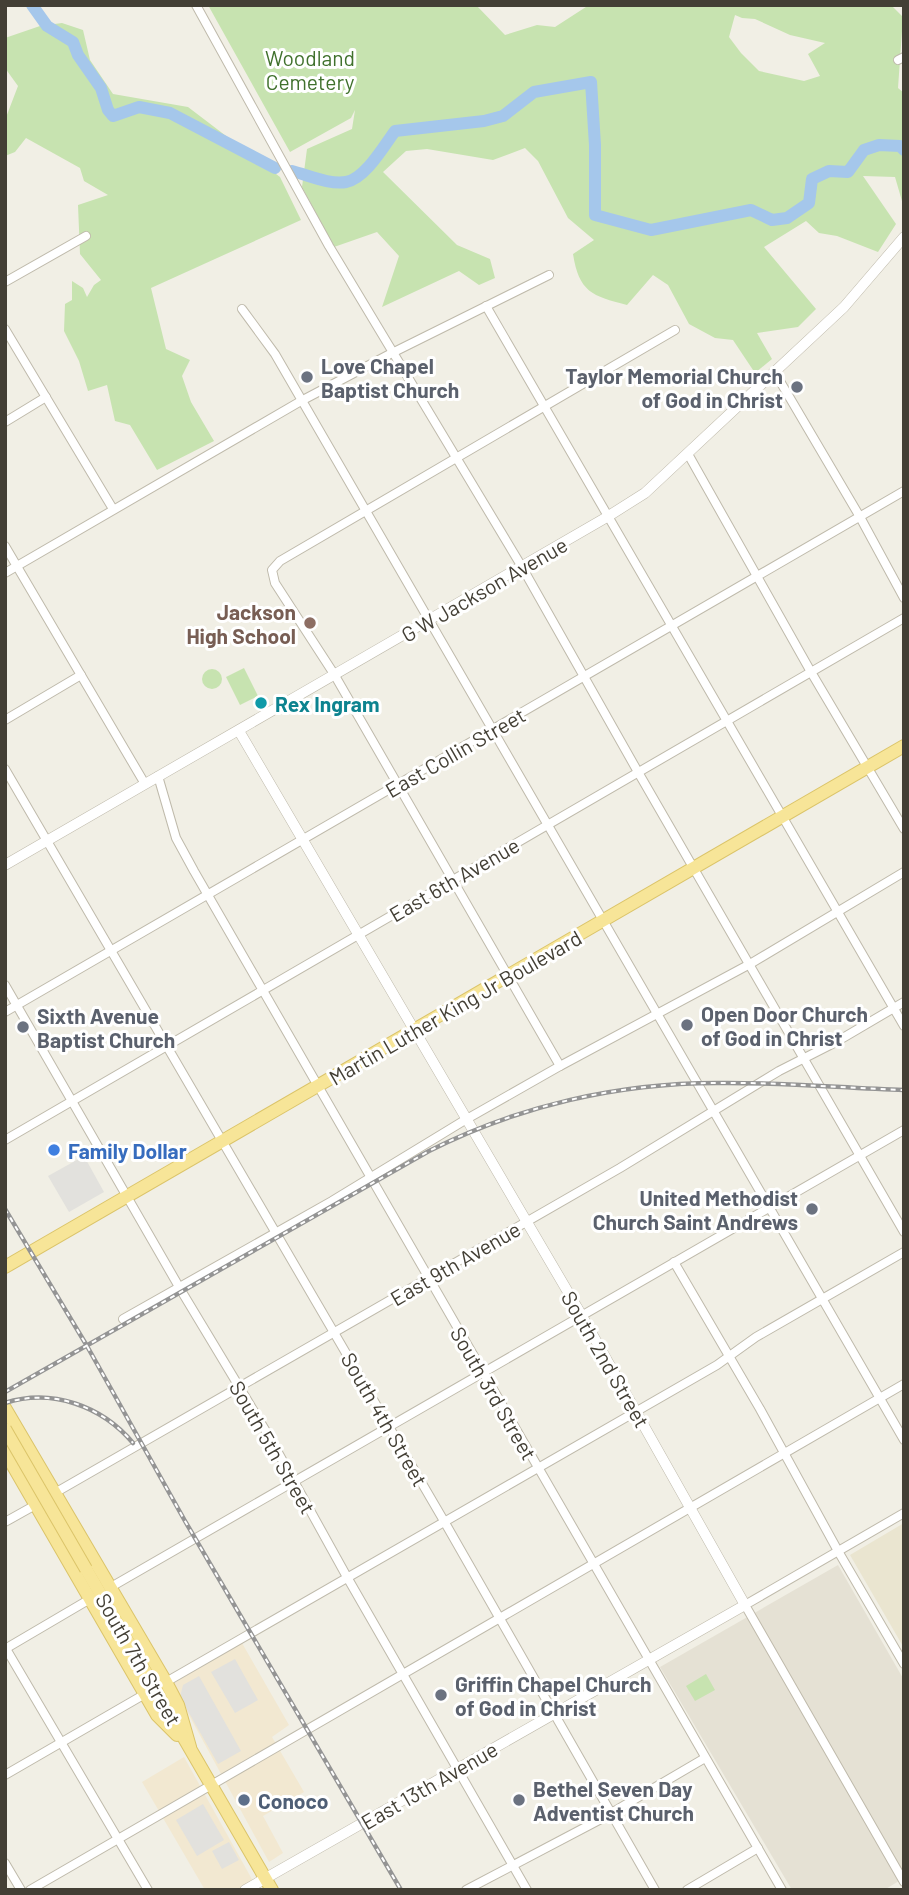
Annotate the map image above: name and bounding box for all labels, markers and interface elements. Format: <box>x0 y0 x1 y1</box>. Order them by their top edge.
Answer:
park label: Woodland Cemetery <box>265 45 355 94</box>
place label: Love Chapel Baptist Church <box>321 353 459 402</box>
place label: Taylor Memorial Church of God in Christ <box>565 363 783 412</box>
marker: Love Chapel Baptist Church <box>299 369 315 385</box>
marker: Taylor Memorial Church of God in Christ <box>789 379 805 395</box>
street label: G W Jackson Avenue <box>396 531 572 647</box>
place label: Jackson High School <box>186 599 296 648</box>
marker: Jackson High School <box>302 615 318 631</box>
place label: Rex Ingram <box>275 691 379 716</box>
marker: Rex Ingram <box>253 695 269 711</box>
street label: East Collin Street <box>381 702 529 802</box>
street label: East 6th Avenue <box>384 832 524 926</box>
street label: Martin Luther King Jr Boulevard <box>324 924 586 1090</box>
place label: Open Door Church of God in Christ <box>701 1001 868 1050</box>
place label: Sixth Avenue Baptist Church <box>37 1003 175 1052</box>
marker: Open Door Church of God in Christ <box>679 1017 695 1033</box>
marker: Sixth Avenue Baptist Church <box>15 1019 31 1035</box>
place label: Family Dollar <box>68 1138 187 1163</box>
marker: Family Dollar <box>46 1142 62 1158</box>
place label: United Methodist Church Saint Andrews <box>593 1185 798 1234</box>
marker: United Methodist Church Saint Andrews <box>804 1201 820 1217</box>
street label: East 9th Avenue <box>385 1216 525 1310</box>
street label: South 2nd Street <box>557 1286 655 1432</box>
street label: South 3rd Street <box>446 1322 542 1464</box>
street label: South 4th Street <box>337 1348 433 1490</box>
street label: South 5th Street <box>225 1376 321 1518</box>
street label: South 7th Street <box>91 1588 187 1730</box>
place label: Griffin Chapel Church of God in Christ <box>455 1671 652 1720</box>
marker: Griffin Chapel Church of God in Christ <box>433 1687 449 1703</box>
street label: East 13th Avenue <box>356 1736 502 1834</box>
place label: Bethel Seven Day Adventist Church <box>533 1776 694 1825</box>
place label: Conoco <box>258 1788 328 1813</box>
marker: Conoco <box>236 1792 252 1808</box>
marker: Bethel Seven Day Adventist Church <box>511 1792 527 1808</box>

